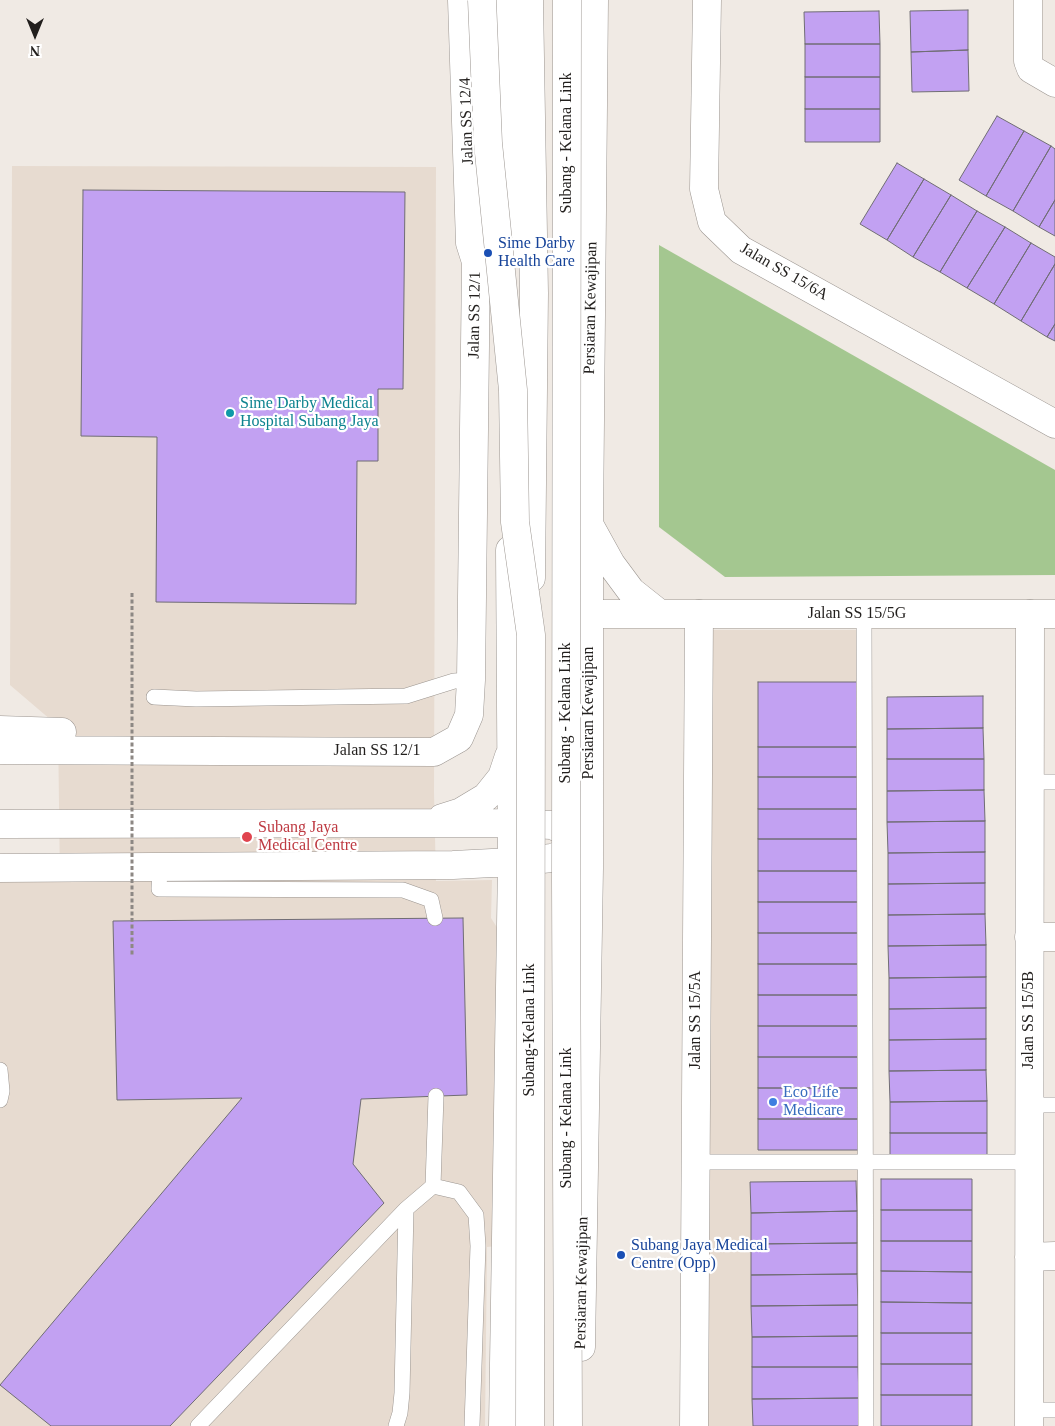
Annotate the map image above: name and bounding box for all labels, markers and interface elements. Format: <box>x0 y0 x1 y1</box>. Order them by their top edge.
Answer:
north arrow <box>10 10 60 60</box>
text: N <box>30 43 40 58</box>
street label: Subang - Kelana Link <box>557 73 577 213</box>
street label: Jalan SS 12/4 <box>456 77 478 165</box>
place label: Sime Darby Health Care <box>498 234 575 272</box>
street label: Jalan SS 15/6A <box>736 239 832 305</box>
street label: Persiaran Kewajipan <box>580 241 602 375</box>
marker: Sime Darby Health Care <box>482 247 494 259</box>
street label: Jalan SS 12/1 <box>465 271 485 359</box>
place label: Sime Darby Medical Hospital Subang Jaya <box>240 394 379 432</box>
marker: Sime Darby Medical Hospital Subang Jaya <box>224 407 236 419</box>
street label: Jalan SS 15/5G <box>808 604 906 624</box>
street label: Subang - Kelana Link <box>556 643 576 783</box>
street label: Persiaran Kewajipan <box>579 647 599 779</box>
street label: Jalan SS 12/1 <box>333 741 421 761</box>
place label: Subang Jaya Medical Centre <box>258 818 357 856</box>
marker: Subang Jaya Medical Centre <box>240 830 254 844</box>
street label: Subang-Kelana Link <box>520 964 540 1096</box>
street label: Jalan SS 15/5A <box>686 971 706 1069</box>
street label: Jalan SS 15/5B <box>1019 971 1039 1069</box>
street label: Subang - Kelana Link <box>557 1048 577 1188</box>
place label: Eco Life Medicare <box>783 1083 843 1121</box>
marker: Eco Life Medicare <box>767 1096 779 1108</box>
street label: Persiaran Kewajipan <box>571 1216 593 1350</box>
place label: Subang Jaya Medical Centre (Opp) <box>631 1236 768 1274</box>
marker: Subang Jaya Medical Centre (Opp) <box>615 1249 627 1261</box>

